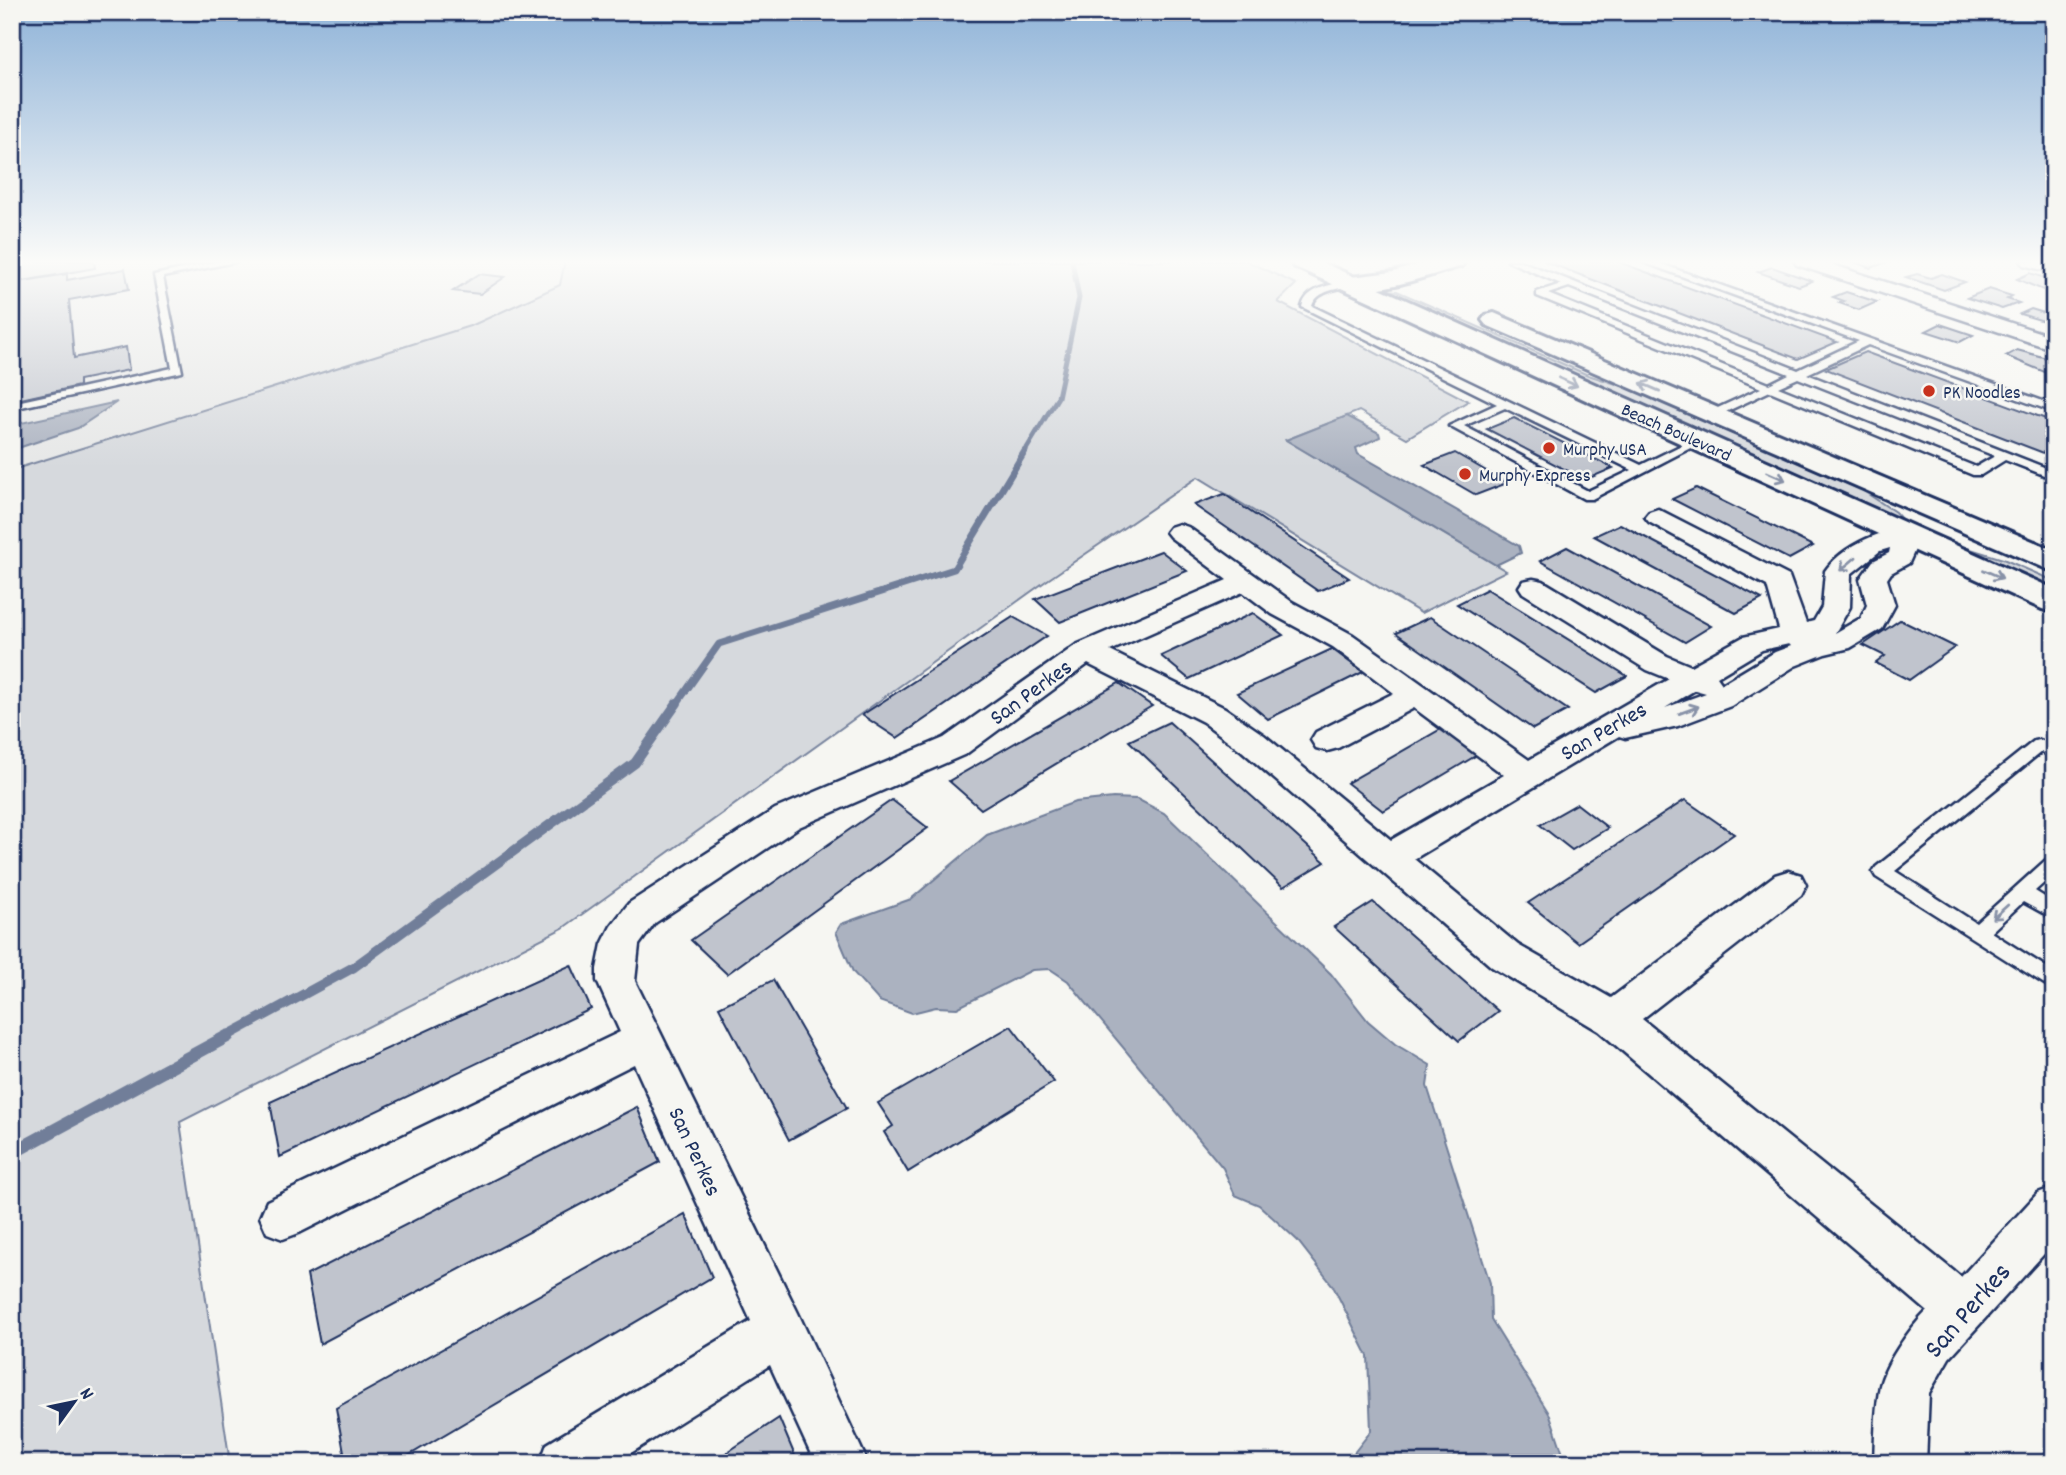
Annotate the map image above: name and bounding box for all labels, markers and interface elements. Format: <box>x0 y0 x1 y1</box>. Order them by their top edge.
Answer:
one-way arrow <box>1557 376 1579 389</box>
one-way arrow <box>1640 380 1661 393</box>
place label: PK Noodles <box>1943 381 2021 408</box>
marker: PK Noodles <box>1921 383 1937 399</box>
street label: Beach Boulevard <box>1616 398 1735 471</box>
place label: Murphy USA <box>1563 438 1647 465</box>
marker: Murphy USA <box>1541 440 1557 456</box>
place label: Murphy Express <box>1479 464 1591 491</box>
marker: Murphy Express <box>1457 466 1473 482</box>
one-way arrow <box>1765 470 1786 483</box>
one-way arrow <box>1839 556 1857 572</box>
one-way arrow <box>1981 568 2003 581</box>
street label: San Perkes <box>984 653 1080 735</box>
street label: San Perkes <box>1555 695 1654 771</box>
one-way arrow <box>1678 703 1700 716</box>
one-way arrow <box>1992 904 2009 921</box>
street label: San Perkes <box>658 1102 728 1203</box>
street label: San Perkes <box>1917 1255 2023 1369</box>
north arrow <box>38 1366 108 1436</box>
text: N <box>71 1383 99 1406</box>

